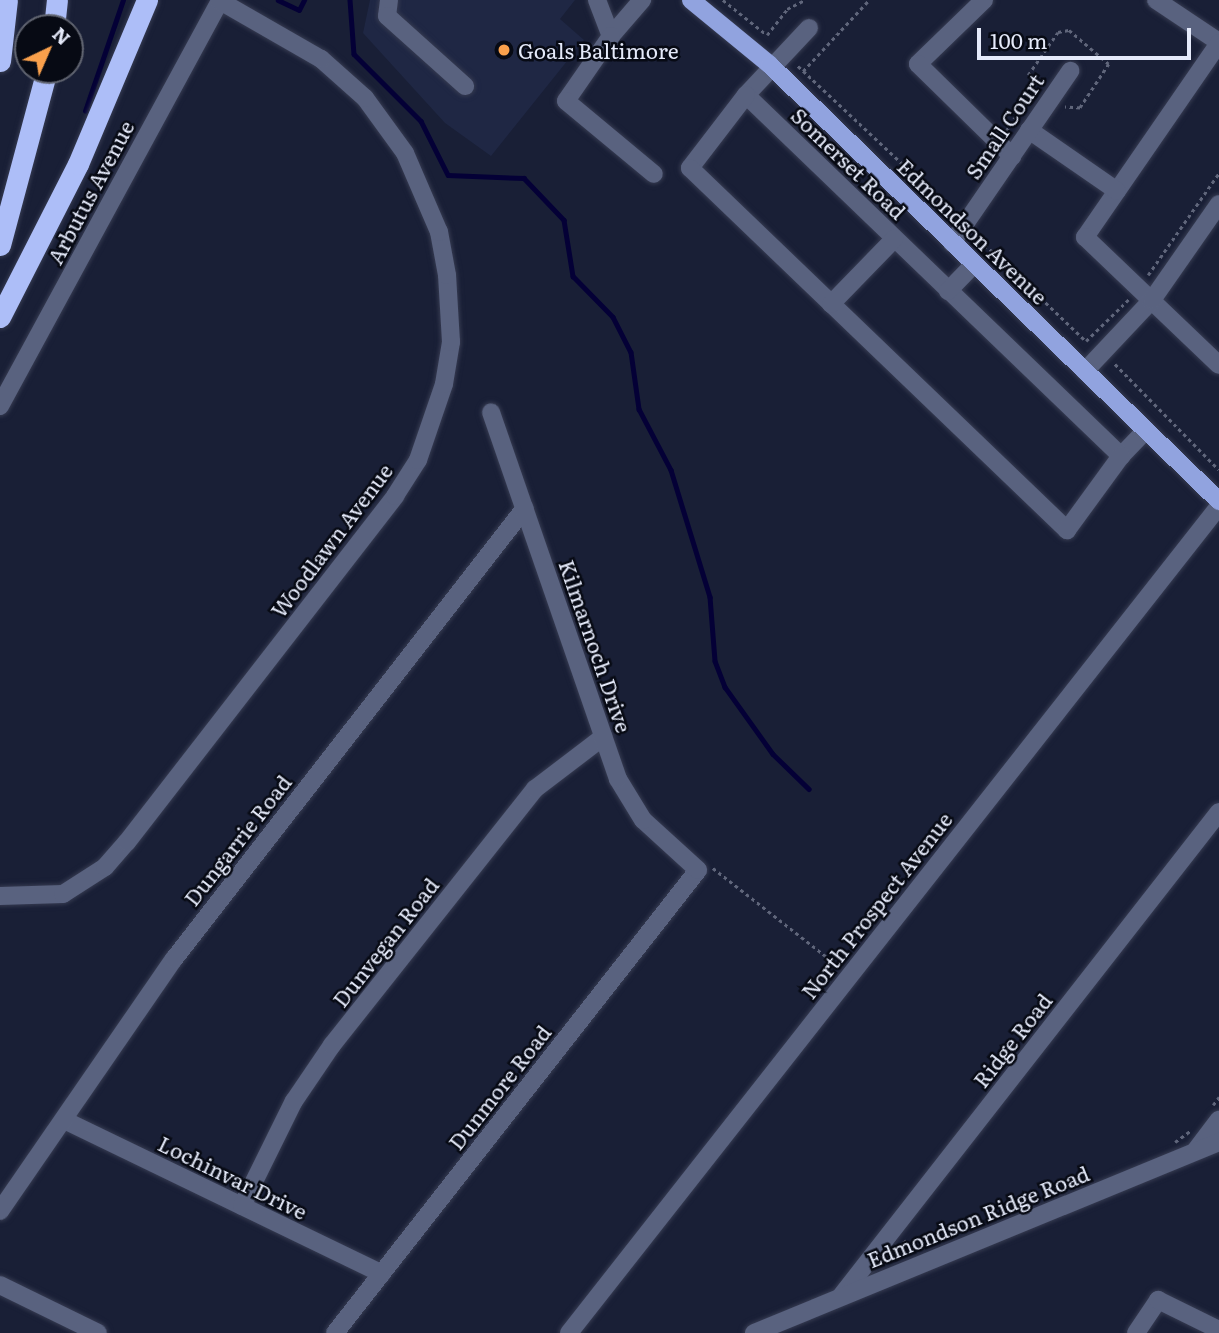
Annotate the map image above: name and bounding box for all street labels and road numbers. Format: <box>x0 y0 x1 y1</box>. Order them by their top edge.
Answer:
street label: Small Court <box>960 69 1048 183</box>
street label: Somerset Road <box>787 102 911 224</box>
street label: Arbutus Avenue <box>42 116 138 268</box>
street label: Edmondson Avenue <box>893 153 1053 309</box>
street label: Woodlawn Avenue <box>265 458 397 622</box>
street label: Kilmarnoch Drive <box>555 556 637 736</box>
street label: Dungarrie Road <box>178 770 296 910</box>
street label: North Prospect Avenue <box>795 807 957 1003</box>
street label: Dunvegan Road <box>327 872 443 1012</box>
street label: Ridge Road <box>967 988 1057 1092</box>
street label: Dunmore Road <box>443 1020 555 1154</box>
street label: Lochinvar Drive <box>154 1130 312 1224</box>
street label: Edmondson Ridge Road <box>863 1160 1093 1272</box>

